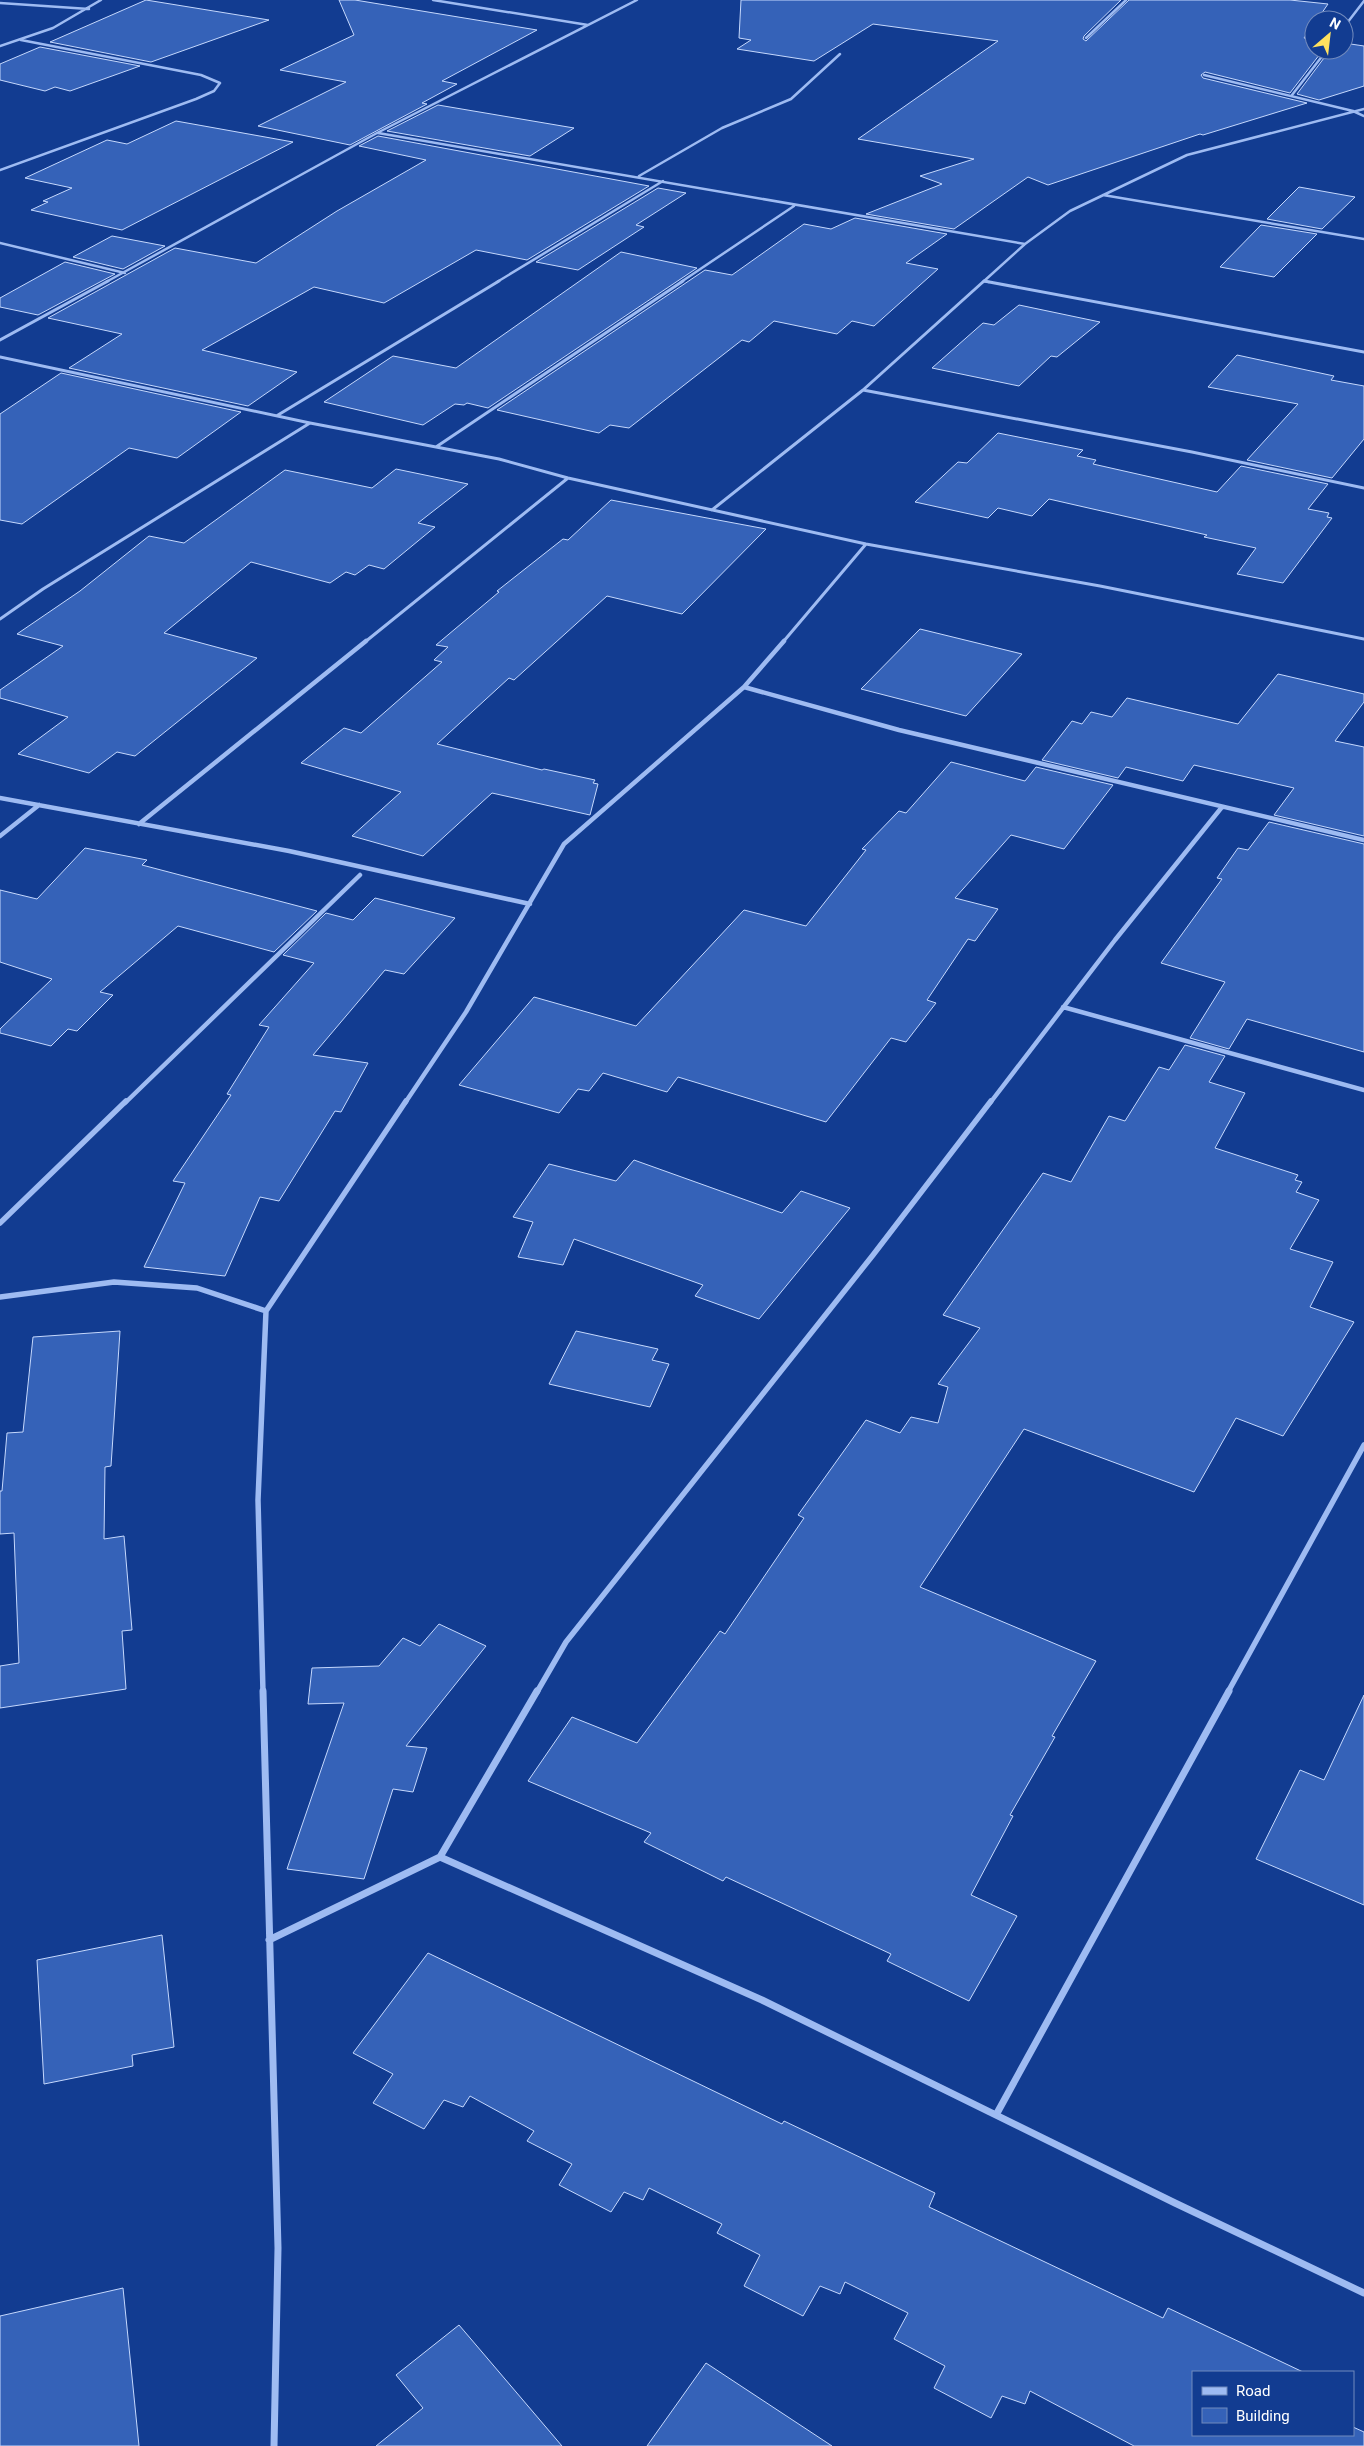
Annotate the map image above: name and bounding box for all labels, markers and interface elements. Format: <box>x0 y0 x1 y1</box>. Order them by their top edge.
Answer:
north arrow <box>1304 10 1354 60</box>
text: N <box>1327 14 1343 33</box>
legend <box>1192 2371 1354 2436</box>
text: Road <box>1236 2382 1270 2400</box>
text: Building <box>1236 2407 1290 2425</box>

